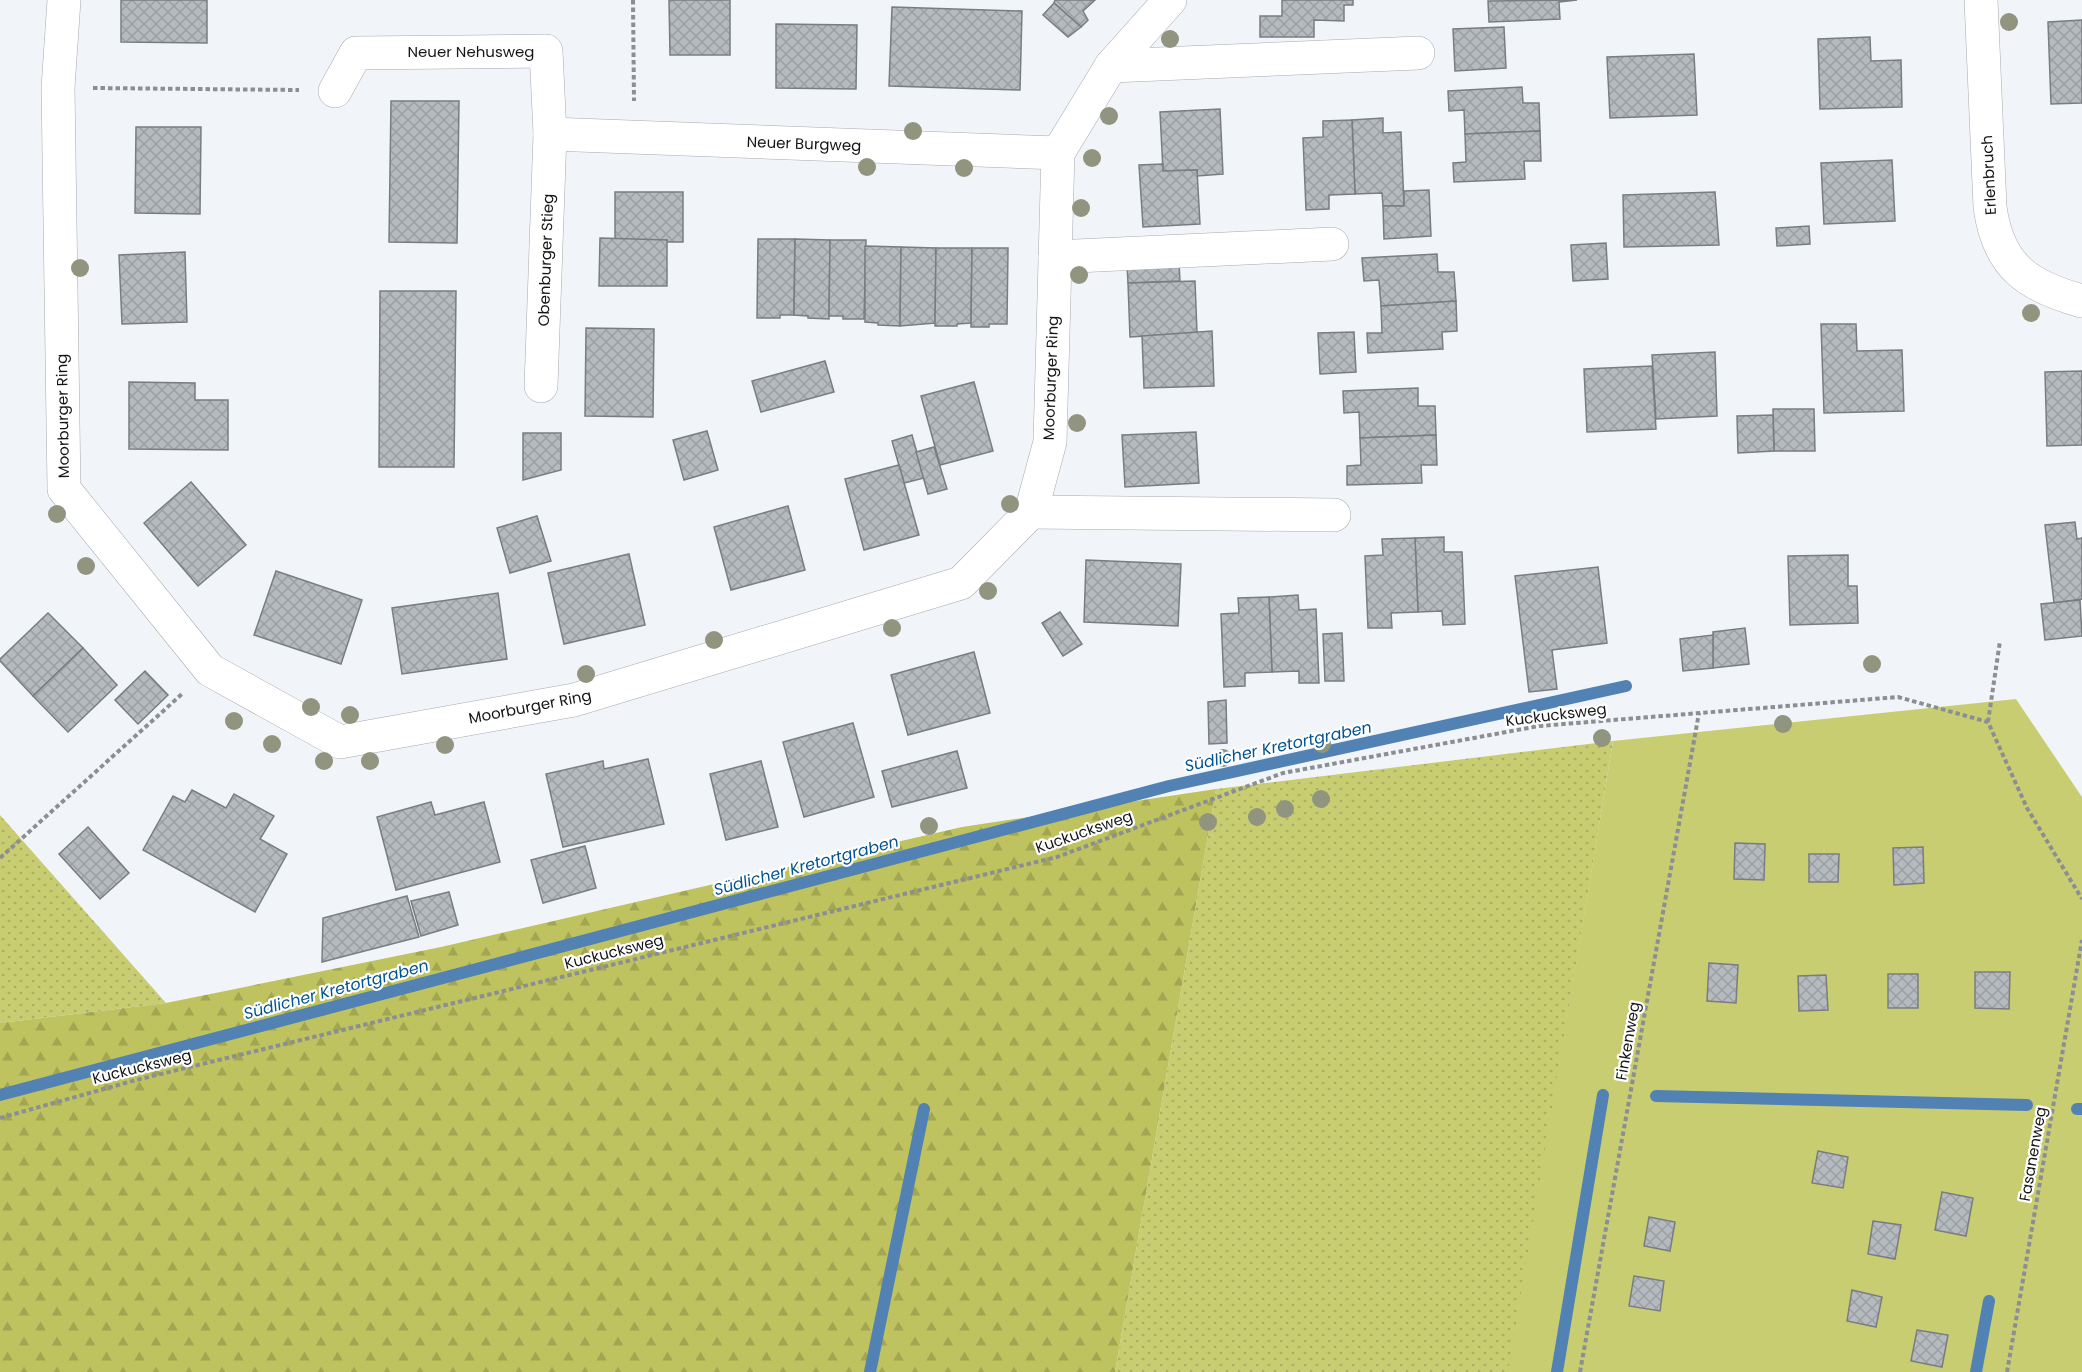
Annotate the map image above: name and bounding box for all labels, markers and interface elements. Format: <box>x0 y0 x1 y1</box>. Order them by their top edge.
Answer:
street label: Neuer Nehusweg <box>408 41 534 62</box>
street label: Neuer Burgweg <box>746 131 862 156</box>
street label: Erlenbruch <box>1976 135 2001 215</box>
street label: Obenburger Stieg <box>533 193 558 327</box>
street label: Moorburger Ring <box>1038 315 1063 441</box>
street label: Moorburger Ring <box>51 354 74 479</box>
street label: Moorburger Ring <box>467 684 593 729</box>
street label: Kuckucksweg <box>1504 698 1608 731</box>
water label: Südlicher Kretortgraben <box>1182 715 1374 778</box>
street label: Kuckucksweg <box>1032 805 1135 858</box>
water label: Südlicher Kretortgraben <box>711 830 901 901</box>
street label: Kuckucksweg <box>562 929 666 974</box>
water label: Südlicher Kretortgraben <box>241 954 431 1025</box>
street label: Finkenweg <box>1610 1000 1645 1082</box>
street label: Kuckucksweg <box>90 1044 194 1089</box>
street label: Fasanenweg <box>2014 1105 2051 1203</box>

